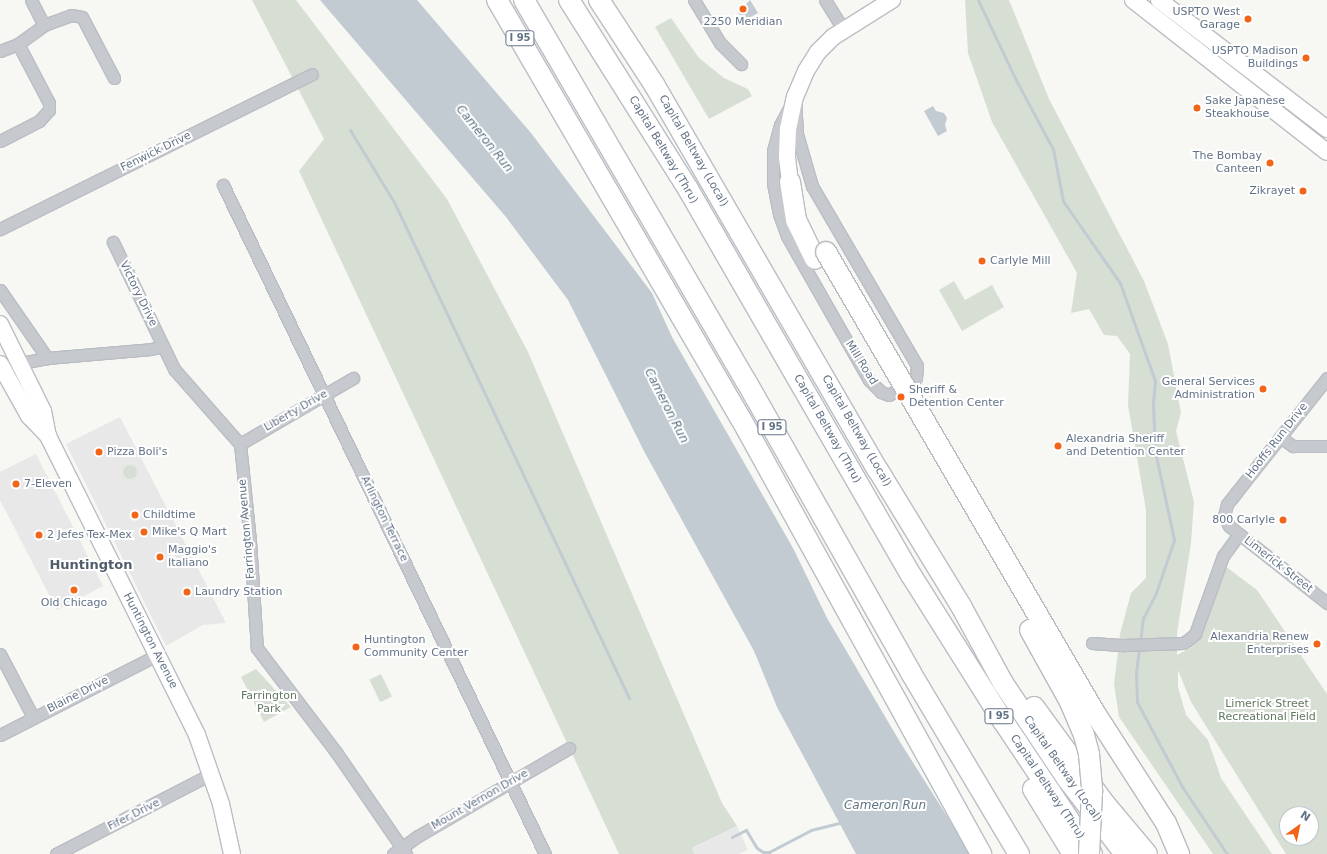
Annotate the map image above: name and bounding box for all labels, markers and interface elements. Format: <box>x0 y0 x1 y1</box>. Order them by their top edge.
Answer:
marker: 2250 Meridian <box>738 4 748 14</box>
place label: USPTO West Garage <box>1172 6 1240 32</box>
marker: USPTO West Garage <box>1243 14 1253 24</box>
place label: 2250 Meridian <box>703 15 783 29</box>
road number: I 95 <box>505 30 535 46</box>
place label: USPTO Madison Buildings <box>1212 45 1298 71</box>
marker: USPTO Madison Buildings <box>1301 53 1311 63</box>
street label: Capital Beltway (Local) <box>656 93 730 209</box>
street label: Capital Beltway (Thru) <box>626 94 700 206</box>
place label: Sake Japanese Steakhouse <box>1205 95 1285 121</box>
water label: Cameron Run <box>453 103 515 175</box>
marker: Sake Japanese Steakhouse <box>1192 103 1202 113</box>
street label: Fenwick Drive <box>119 129 193 175</box>
place label: The Bombay Canteen <box>1193 150 1262 176</box>
marker: The Bombay Canteen <box>1265 158 1275 168</box>
place label: Zikrayet <box>1249 184 1295 198</box>
marker: Zikrayet <box>1298 186 1308 196</box>
place label: Carlyle Mill <box>990 254 1050 268</box>
marker: Carlyle Mill <box>977 256 987 266</box>
street label: Victory Drive <box>116 259 160 329</box>
street label: Mill Road <box>842 338 880 388</box>
water label: Cameron Run <box>641 366 691 446</box>
street label: Capital Beltway (Thru) <box>790 372 864 486</box>
street label: Capital Beltway (Local) <box>819 373 893 489</box>
place label: General Services Administration <box>1162 376 1255 402</box>
place label: Sheriff & Detention Center <box>909 384 1004 410</box>
marker: General Services Administration <box>1258 384 1268 394</box>
street label: Liberty Drive <box>262 388 330 434</box>
marker: Sheriff & Detention Center <box>896 392 906 402</box>
street label: Hooffs Run Drive <box>1243 401 1311 481</box>
road number: I 95 <box>757 419 787 435</box>
place label: Alexandria Sheriff and Detention Center <box>1066 433 1185 459</box>
marker: Alexandria Sheriff and Detention Center <box>1053 441 1063 451</box>
place label: Pizza Boli's <box>107 445 167 459</box>
marker: Pizza Boli's <box>94 447 104 457</box>
street label: Arlington Terrace <box>358 474 410 564</box>
place label: 7-Eleven <box>24 477 72 491</box>
street label: Farrington Avenue <box>236 478 258 580</box>
marker: 7-Eleven <box>11 479 21 489</box>
place label: Childtime <box>143 508 196 522</box>
marker: Childtime <box>130 510 140 520</box>
place label: 800 Carlyle <box>1212 513 1275 527</box>
marker: 800 Carlyle <box>1278 515 1288 525</box>
place label: Mike's Q Mart <box>152 525 227 539</box>
marker: Mike's Q Mart <box>139 527 149 537</box>
place label: 2 Jefes Tex-Mex <box>47 528 132 542</box>
marker: 2 Jefes Tex-Mex <box>34 530 44 540</box>
street label: Limerick Street <box>1241 534 1315 596</box>
place label: Maggio's Italiano <box>168 544 217 570</box>
marker: Maggio's Italiano <box>155 552 165 562</box>
district label: Huntington <box>49 557 133 573</box>
marker: Old Chicago <box>69 585 79 595</box>
place label: Laundry Station <box>195 585 282 599</box>
marker: Laundry Station <box>182 587 192 597</box>
street label: Huntington Avenue <box>120 591 180 691</box>
place label: Old Chicago <box>41 596 107 610</box>
place label: Alexandria Renew Enterprises <box>1210 631 1309 657</box>
place label: Huntington Community Center <box>364 634 468 660</box>
marker: Alexandria Renew Enterprises <box>1312 639 1322 649</box>
marker: Huntington Community Center <box>351 642 361 652</box>
street label: Blaine Drive <box>45 674 111 716</box>
park label: Farrington Park <box>241 690 297 716</box>
park label: Limerick Street Recreational Field <box>1218 698 1316 724</box>
road number: I 95 <box>984 708 1014 724</box>
street label: Capital Beltway (Local) <box>1020 713 1104 825</box>
street label: Capital Beltway (Thru) <box>1007 732 1087 842</box>
street label: Mount Vernon Drive <box>429 767 531 833</box>
street label: Fifer Drive <box>106 796 162 834</box>
water label: Cameron Run <box>844 799 926 813</box>
north arrow <box>1279 806 1319 846</box>
text: N <box>1298 808 1313 824</box>

